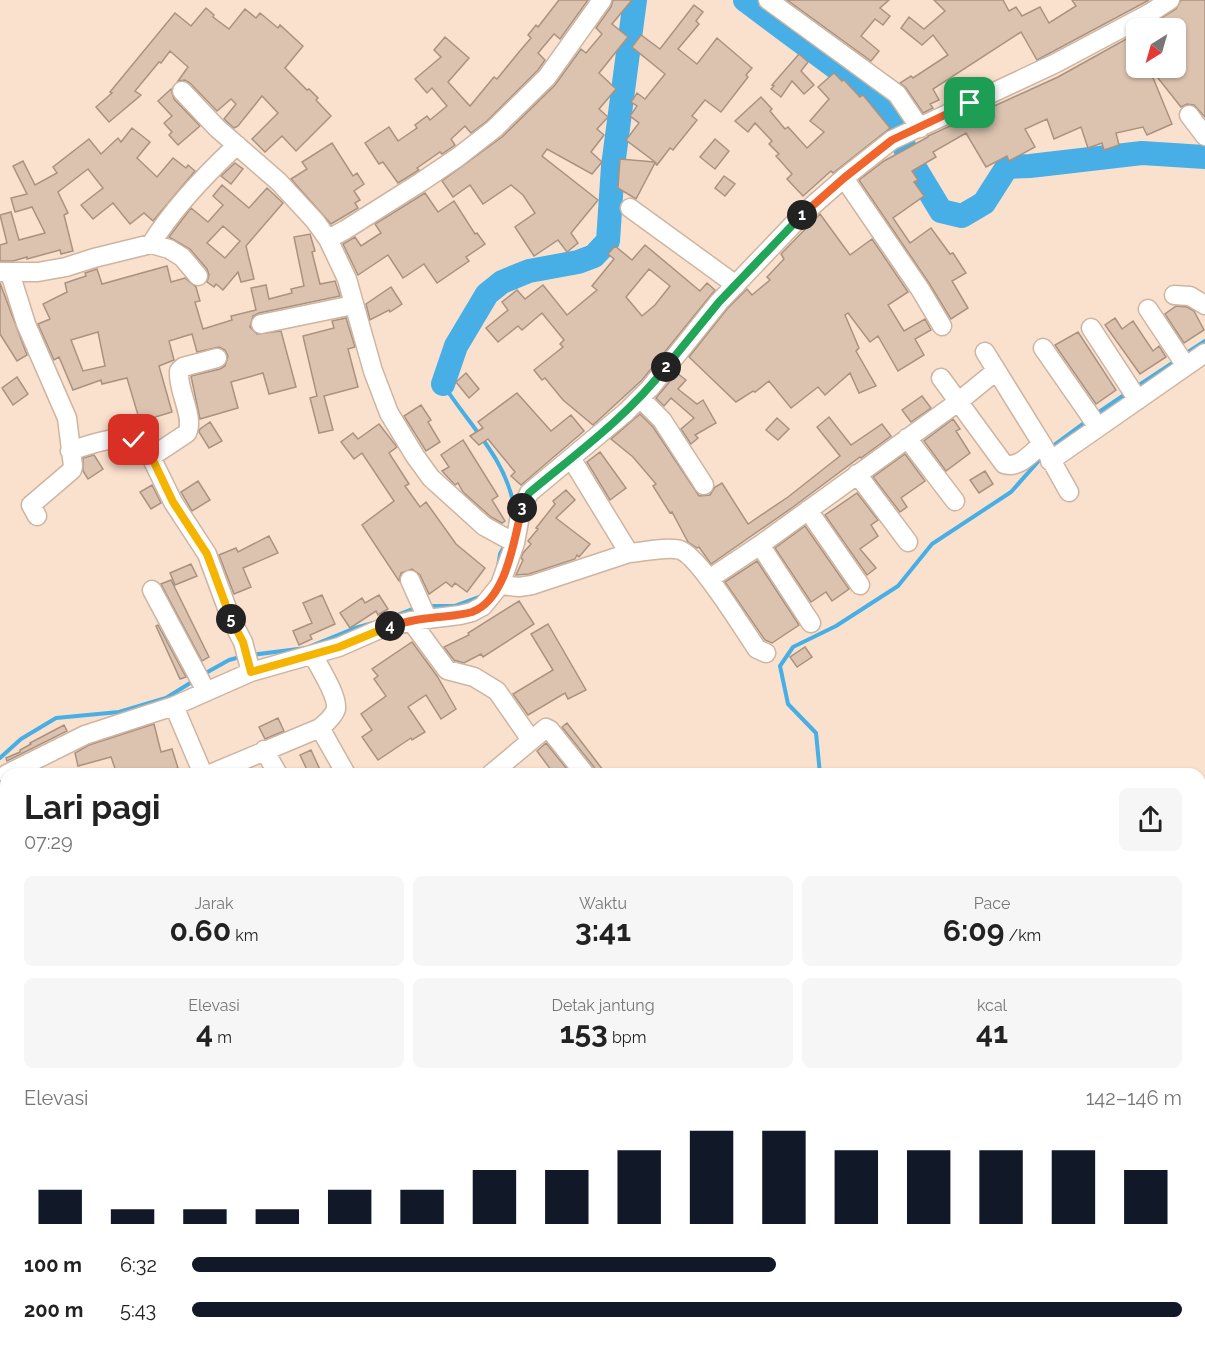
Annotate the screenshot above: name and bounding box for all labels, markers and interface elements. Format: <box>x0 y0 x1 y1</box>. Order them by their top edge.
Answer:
north arrow <box>1126 18 1186 78</box>
map controls <box>1126 18 1186 78</box>
pin <box>944 77 995 128</box>
icon: arrive <box>953 86 986 119</box>
pin: 1 <box>787 200 817 230</box>
text: 1 <box>798 205 806 224</box>
pin: 2 <box>651 352 681 382</box>
text: 2 <box>661 357 671 376</box>
pin <box>108 414 159 465</box>
icon: check <box>117 423 150 456</box>
pin: 3 <box>507 493 537 523</box>
text: 3 <box>518 498 526 517</box>
pin: 5 <box>216 604 246 634</box>
text: 5 <box>227 609 235 628</box>
pin: 4 <box>375 611 405 641</box>
text: 4 <box>385 616 395 635</box>
text: Lari pagi <box>24 788 161 827</box>
button: share <box>1119 788 1182 851</box>
text: 07:29 <box>24 830 73 854</box>
text: Jarak <box>194 894 234 913</box>
text: Waktu <box>579 894 627 913</box>
text: Pace <box>974 894 1010 913</box>
text: 0.60 <box>169 913 231 948</box>
text: 3:41 <box>575 913 631 948</box>
text: 6:09 <box>943 913 1004 948</box>
text: km <box>231 926 259 945</box>
text: /km <box>1004 926 1041 945</box>
text: Elevasi <box>188 996 240 1015</box>
text: Detak jantung <box>551 996 655 1015</box>
text: kcal <box>977 996 1007 1015</box>
text: 4 <box>196 1015 213 1050</box>
text: 153 <box>560 1015 608 1050</box>
text: 41 <box>976 1015 1008 1050</box>
text: m <box>213 1028 232 1047</box>
text: bpm <box>608 1028 646 1047</box>
text: Elevasi <box>24 1086 88 1110</box>
text: 142–146 m <box>1086 1086 1182 1110</box>
text: 100 m <box>24 1253 82 1277</box>
text: 6:32 <box>120 1253 157 1277</box>
text: 200 m <box>24 1298 83 1322</box>
text: 5:43 <box>120 1298 156 1322</box>

